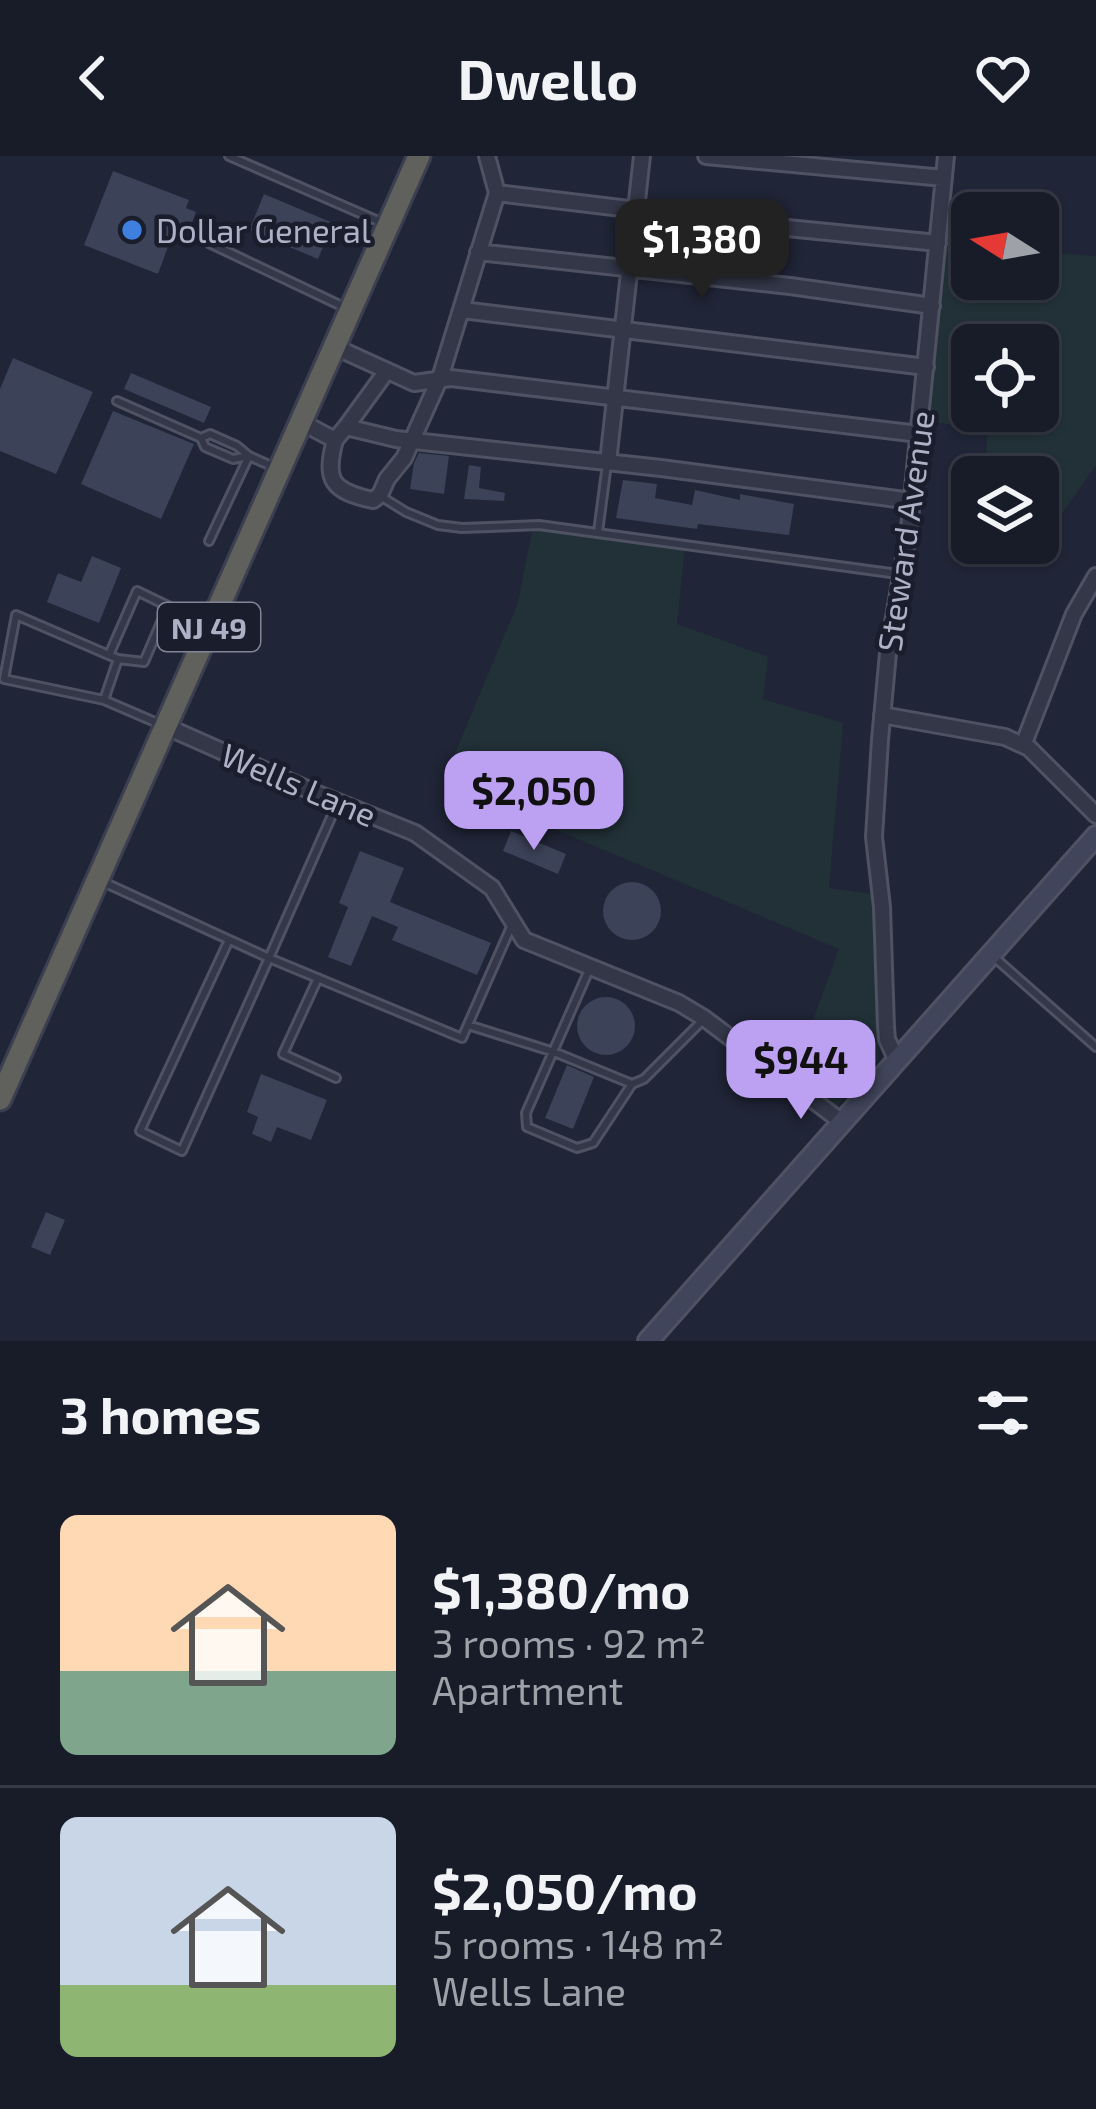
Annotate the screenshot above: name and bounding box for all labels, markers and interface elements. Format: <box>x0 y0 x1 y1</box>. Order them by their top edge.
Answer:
icon: back <box>60 45 126 111</box>
icon: heart <box>970 45 1036 111</box>
text: Dwello <box>458 46 638 111</box>
north arrow <box>951 192 1059 300</box>
map controls <box>951 192 1059 564</box>
pin: $1,380 <box>604 199 800 301</box>
place label: Dollar General <box>156 210 371 250</box>
text: $1,380 <box>642 214 762 261</box>
marker: Dollar General <box>119 217 145 243</box>
button: locate <box>951 324 1059 432</box>
street label: Steward Avenue <box>868 408 942 654</box>
button: layers <box>951 456 1059 564</box>
road number: NJ 49 <box>158 603 260 651</box>
street label: Wells Lane <box>216 734 382 834</box>
pin: $2,050 <box>436 751 632 853</box>
text: $2,050 <box>471 766 597 813</box>
pin: $944 <box>730 1020 872 1122</box>
text: $944 <box>753 1035 849 1082</box>
icon: filters <box>970 1380 1036 1446</box>
text: 3 homes <box>60 1383 261 1444</box>
text: $1,380/mo <box>432 1558 690 1619</box>
icon: home <box>156 1563 300 1707</box>
text: 3 rooms · 92 m² <box>432 1619 706 1666</box>
text: Apartment <box>432 1666 623 1713</box>
text: $2,050/mo <box>432 1859 698 1920</box>
icon: home <box>156 1865 300 2009</box>
text: 5 rooms · 148 m² <box>432 1920 724 1967</box>
text: Wells Lane <box>432 1967 626 2014</box>

